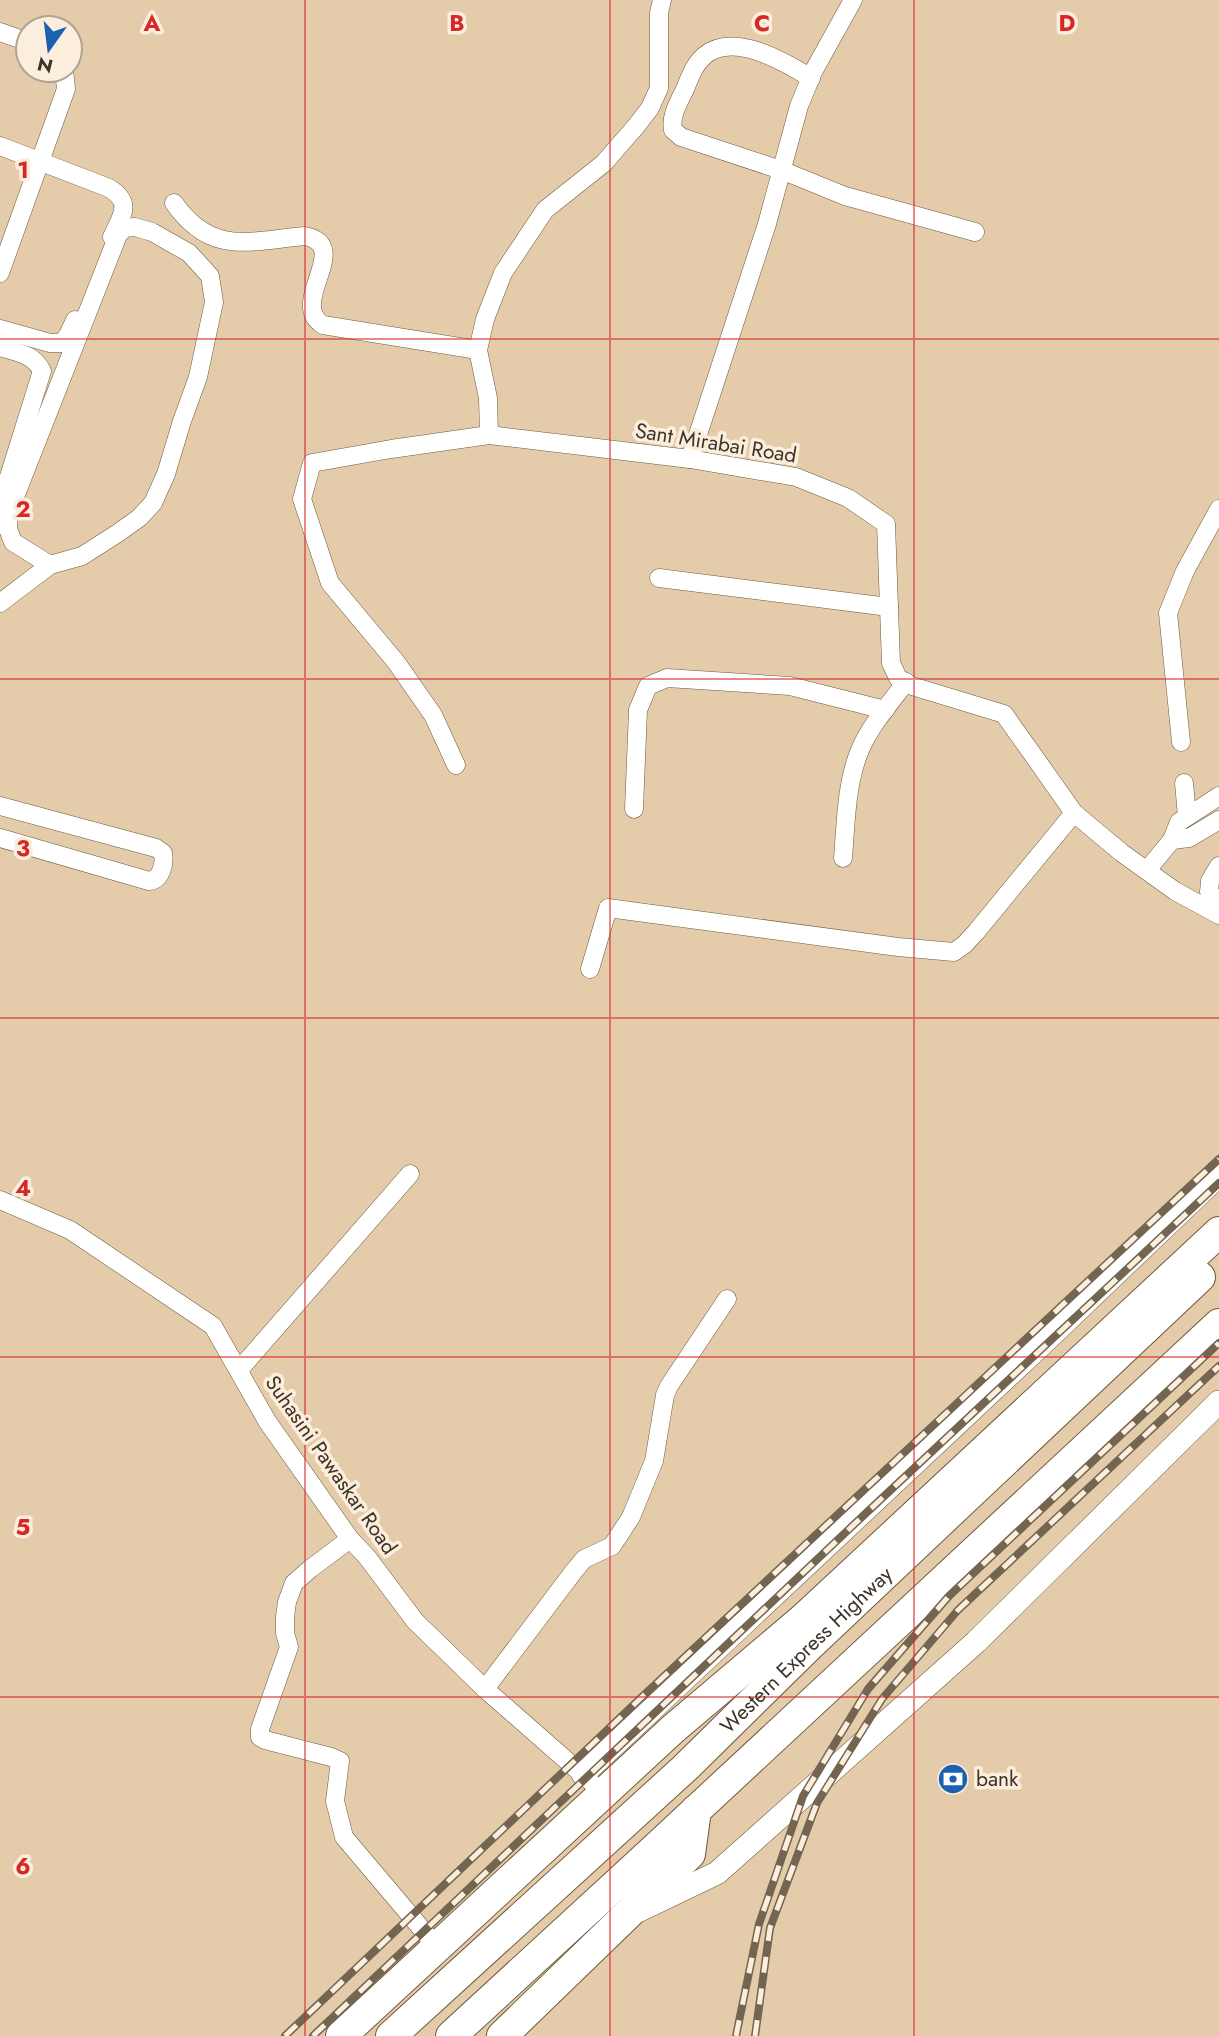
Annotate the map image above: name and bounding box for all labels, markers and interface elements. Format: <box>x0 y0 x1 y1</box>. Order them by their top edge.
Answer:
text: A <box>143 6 161 40</box>
text: B <box>449 6 465 40</box>
text: C <box>754 6 770 40</box>
text: D <box>1059 6 1076 40</box>
north arrow <box>14 14 84 84</box>
text: N <box>34 50 56 80</box>
text: 1 <box>17 153 29 187</box>
street label: Sant Mirabai Road <box>633 415 799 471</box>
text: 2 <box>15 492 31 526</box>
text: 3 <box>16 831 30 865</box>
text: 4 <box>15 1171 31 1205</box>
street label: Suhasini Pawaskar Road <box>258 1369 404 1561</box>
text: 5 <box>16 1510 30 1544</box>
street label: Western Express Highway <box>713 1559 900 1740</box>
bank icon: bank <box>936 1762 970 1796</box>
place label: bank <box>976 1764 1019 1794</box>
text: 6 <box>15 1849 31 1883</box>

